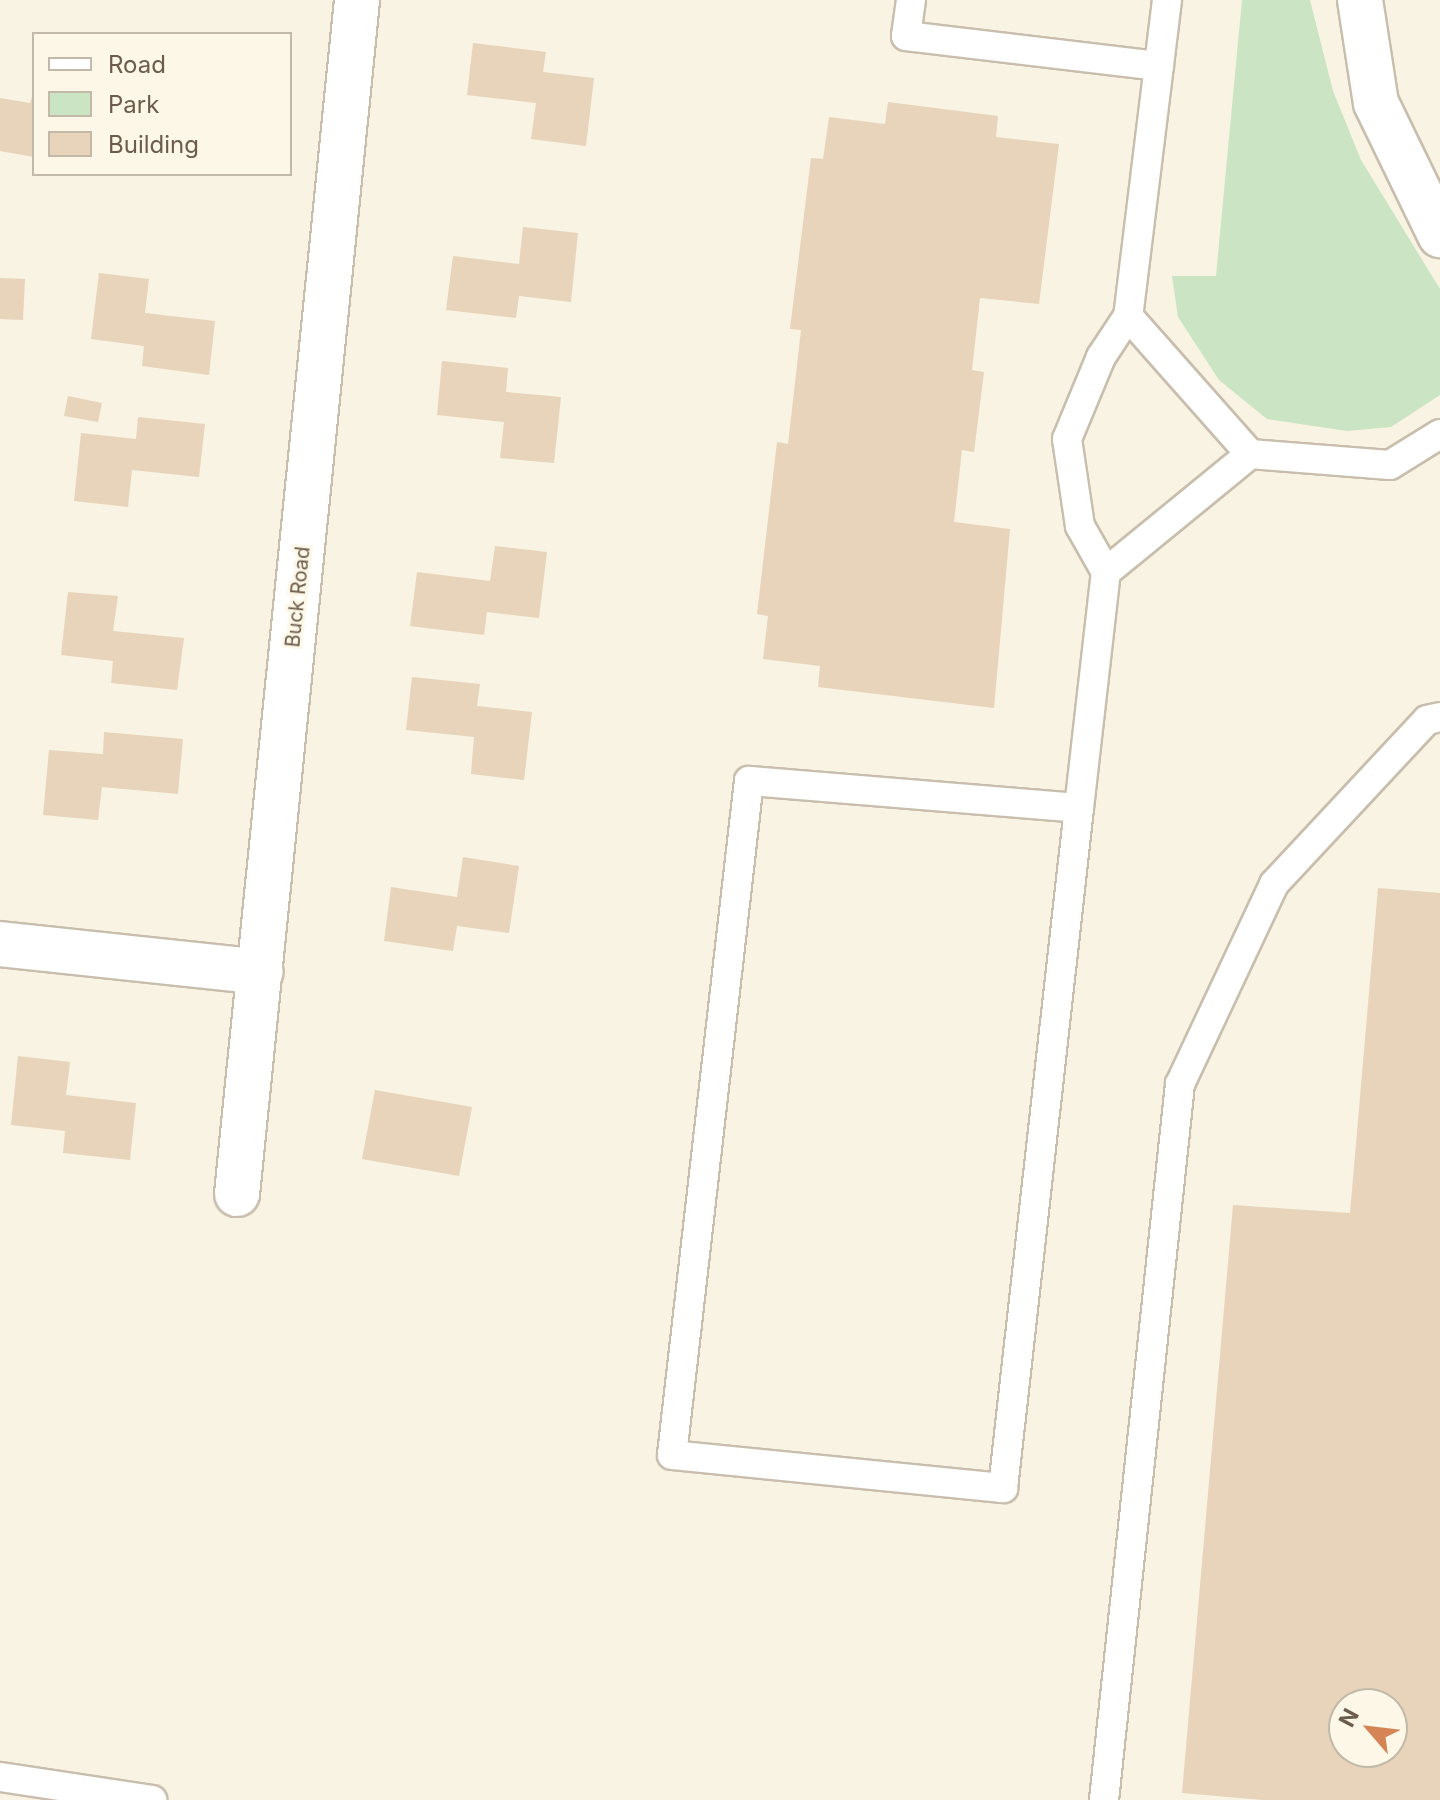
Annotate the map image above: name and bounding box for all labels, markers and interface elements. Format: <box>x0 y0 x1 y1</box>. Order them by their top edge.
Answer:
legend <box>32 32 292 176</box>
text: Road <box>108 50 166 79</box>
text: Park <box>108 90 159 119</box>
text: Building <box>108 130 199 159</box>
street label: Buck Road <box>281 545 315 649</box>
north arrow <box>1328 1688 1408 1768</box>
text: N <box>1333 1704 1364 1731</box>

